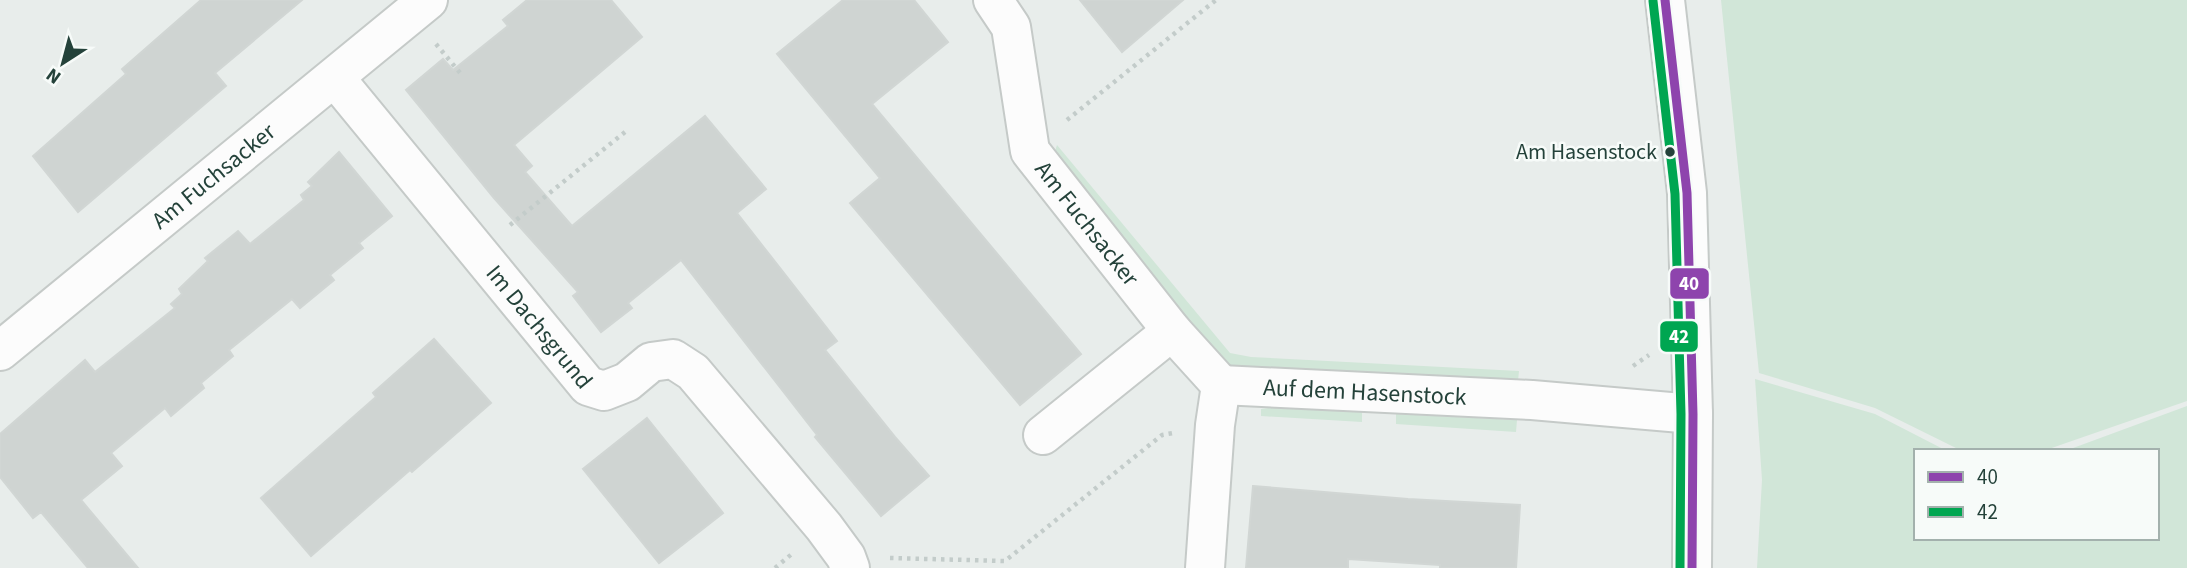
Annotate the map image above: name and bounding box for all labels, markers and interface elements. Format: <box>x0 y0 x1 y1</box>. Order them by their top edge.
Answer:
north arrow <box>28 28 98 98</box>
text: N <box>41 61 67 90</box>
street label: Am Fuchsacker <box>144 114 283 237</box>
place label: Am Hasenstock <box>1516 136 1657 168</box>
marker: Am Hasenstock <box>1663 145 1677 159</box>
street label: Am Fuchsacker <box>1027 153 1148 294</box>
street label: Im Dachsgrund <box>478 257 601 397</box>
line badge: 40 <box>1669 267 1710 300</box>
text: 40 <box>1679 271 1699 298</box>
line badge: 42 <box>1659 320 1699 353</box>
text: 42 <box>1669 324 1689 351</box>
street label: Auf dem Hasenstock <box>1262 370 1468 414</box>
legend <box>1914 449 2159 540</box>
text: 40 <box>1977 462 1998 492</box>
text: 42 <box>1977 497 1998 527</box>

